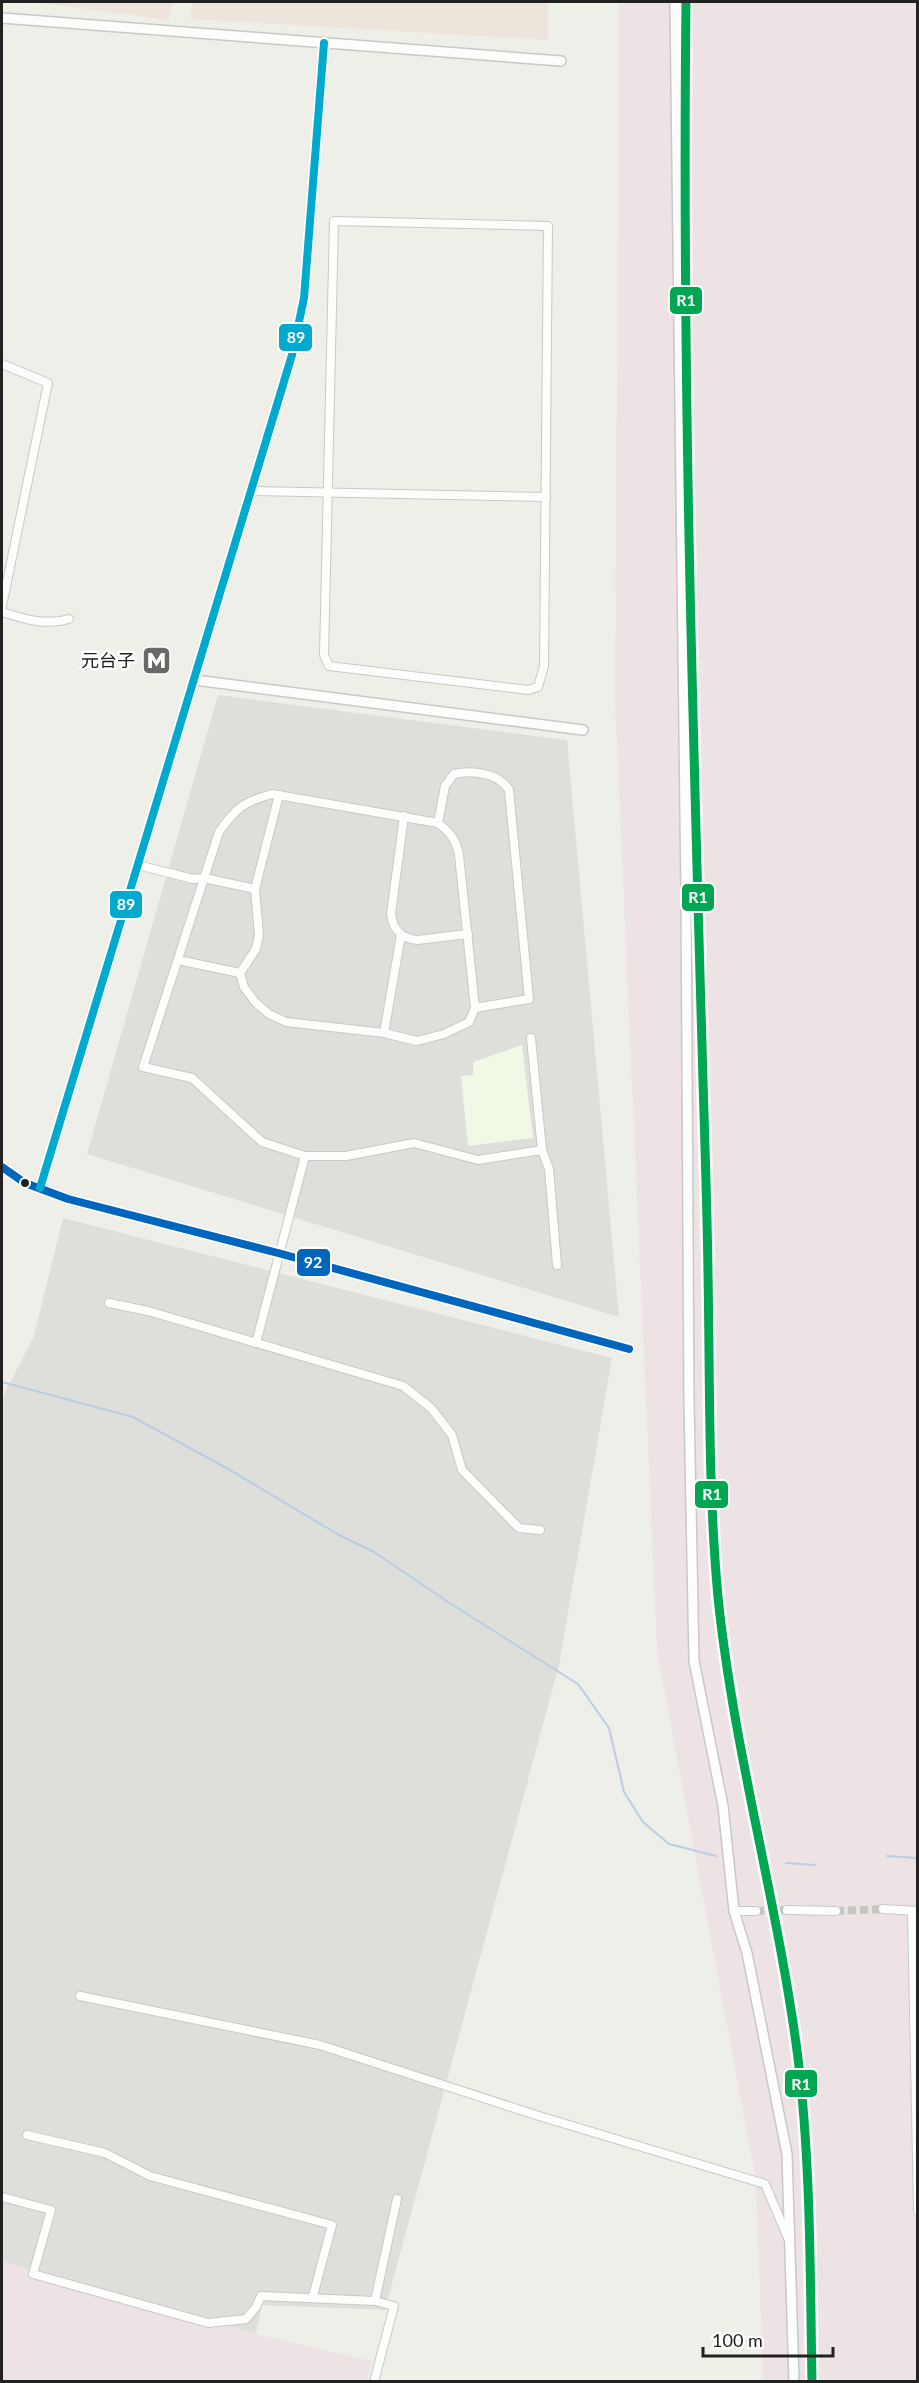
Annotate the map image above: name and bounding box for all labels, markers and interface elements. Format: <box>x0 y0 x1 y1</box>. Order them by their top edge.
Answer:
line badge: R1 <box>669 286 703 315</box>
text: R1 <box>676 290 696 309</box>
line badge: 89 <box>278 323 313 352</box>
text: 89 <box>287 327 305 346</box>
metro station icon: 元台子 <box>140 645 172 677</box>
place label: 元台子 <box>81 649 135 671</box>
line badge: R1 <box>681 883 715 912</box>
text: R1 <box>688 887 708 906</box>
line badge: 89 <box>109 890 143 919</box>
text: 89 <box>117 894 135 913</box>
unlabelled marker <box>19 1177 31 1189</box>
line badge: 92 <box>296 1248 331 1277</box>
text: 92 <box>304 1252 322 1271</box>
line badge: R1 <box>694 1480 729 1509</box>
text: R1 <box>702 1484 722 1503</box>
line badge: R1 <box>784 2069 818 2098</box>
text: R1 <box>791 2074 811 2093</box>
scale bar <box>703 2320 834 2358</box>
text: 100 m <box>712 2329 763 2351</box>

